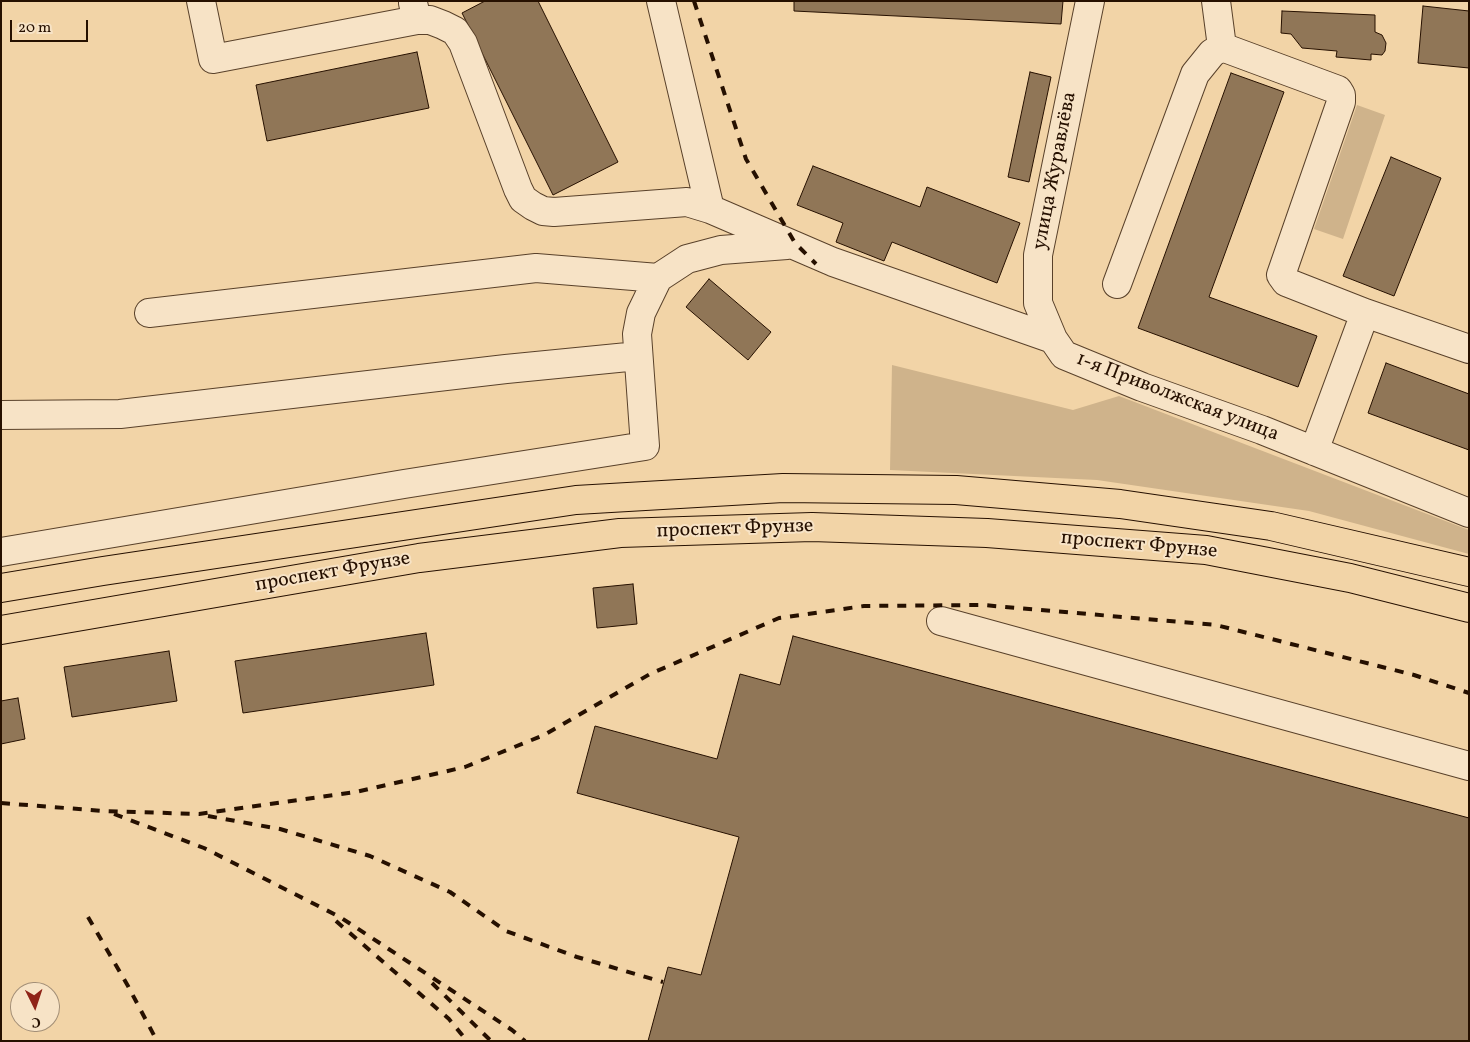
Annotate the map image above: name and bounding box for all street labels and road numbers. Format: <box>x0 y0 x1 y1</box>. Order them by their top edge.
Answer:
street label: улица Журавлёва <box>1029 90 1083 252</box>
street label: 1-я Приволжская улица <box>1072 348 1282 448</box>
street label: проспект Фрунзе <box>656 515 814 545</box>
street label: проспект Фрунзе <box>1060 527 1218 565</box>
street label: проспект Фрунзе <box>254 548 412 598</box>

